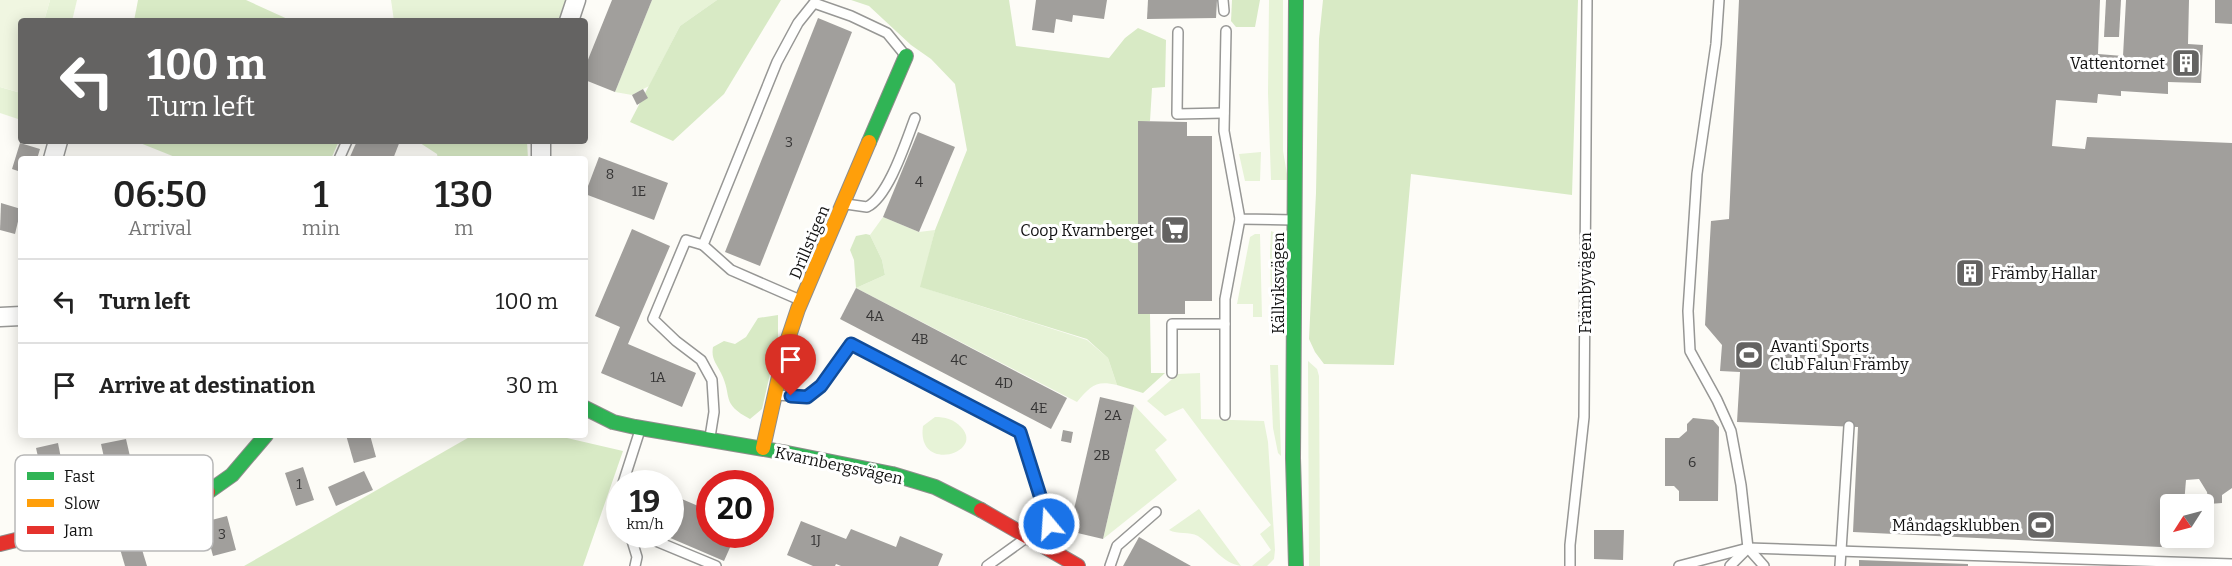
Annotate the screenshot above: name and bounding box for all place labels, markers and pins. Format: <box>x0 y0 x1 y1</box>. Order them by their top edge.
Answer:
building icon: Vattentornet <box>2170 47 2202 79</box>
place label: Vattentornet <box>2070 54 2165 73</box>
supermarket icon: Coop Kvarnberget <box>1159 214 1191 246</box>
place label: Coop Kvarnberget <box>1020 221 1154 240</box>
building icon: Främby Hallar <box>1954 257 1986 289</box>
place label: Främby Hallar <box>1991 264 2097 283</box>
pin <box>765 334 816 396</box>
place label: Avanti Sports Club Falun Främby <box>1770 337 1909 374</box>
sports icon: Avanti Sports Club Falun Främby <box>1733 339 1765 371</box>
sports icon: Måndagsklubben <box>2025 509 2057 541</box>
place label: Måndagsklubben <box>1892 516 2020 535</box>

